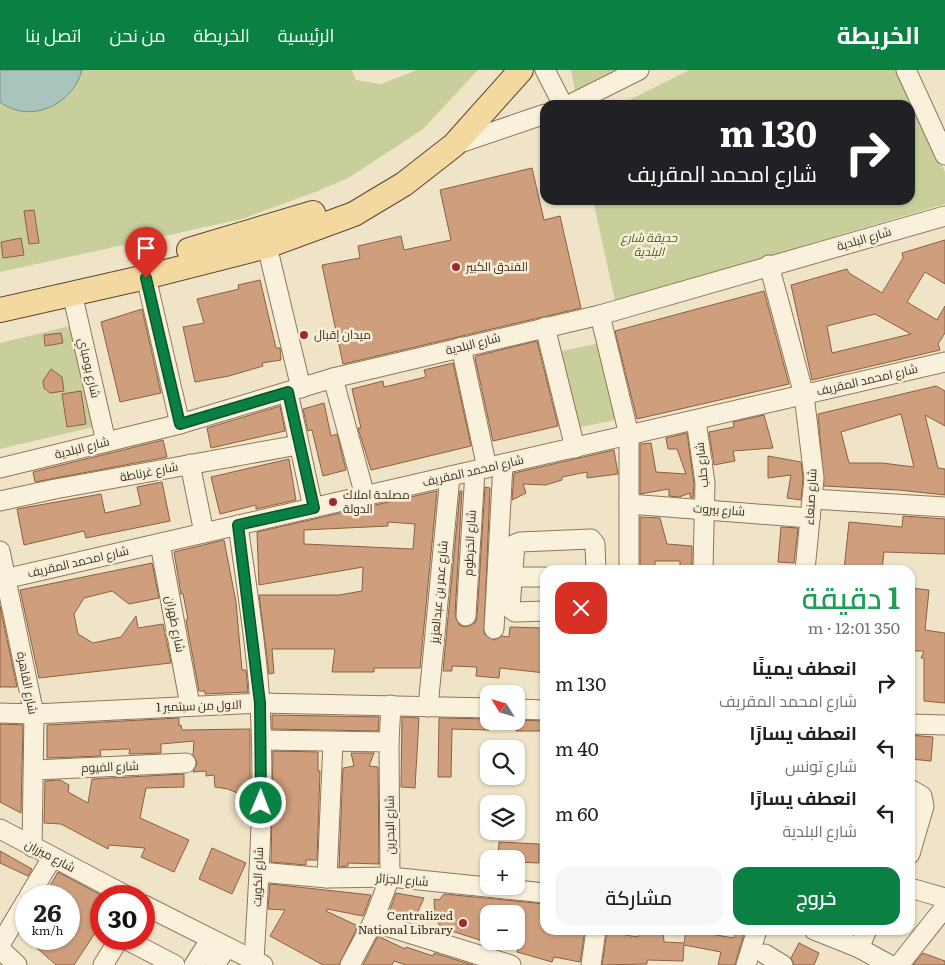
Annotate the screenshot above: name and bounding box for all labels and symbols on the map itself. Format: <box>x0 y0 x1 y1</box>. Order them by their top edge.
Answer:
street label: شارع البلدية <box>834 222 893 254</box>
pin <box>125 227 167 278</box>
park label: حديقة شارع البلدية <box>620 228 679 260</box>
place label: الفندق الكبير <box>465 257 528 275</box>
marker: الفندق الكبير <box>450 261 462 273</box>
place label: ميدان إقبال <box>314 325 371 343</box>
street label: شارع البلدية <box>443 328 502 359</box>
marker: ميدان إقبال <box>298 329 310 341</box>
street label: شارع بومباي <box>72 336 106 400</box>
street label: شارع امحمد المقريف <box>814 359 919 399</box>
street label: شارع البلدية <box>52 432 111 463</box>
street label: شارع حلب <box>690 441 712 489</box>
street label: شارع امحمد المقريف <box>420 450 525 490</box>
street label: شارع غرناطة <box>118 457 180 485</box>
street label: شارع صنعاء <box>800 468 820 526</box>
place label: مصلحة املاك الدولة <box>343 485 410 517</box>
marker: مصلحة املاك الدولة <box>327 496 339 508</box>
street label: شارع بيروت <box>693 498 746 520</box>
street label: شارع الخرطوم <box>458 509 480 577</box>
street label: شارع عمر بن عبدالعزيز <box>424 540 451 645</box>
street label: شارع امحمد المقريف <box>25 541 130 581</box>
street label: شارع طهران <box>162 594 190 654</box>
street label: شارع القاهرة <box>13 650 43 716</box>
north arrow <box>480 685 525 730</box>
street label: الاول من سبتمبر 1 <box>156 695 242 715</box>
street label: شارع الفيوم <box>81 756 139 776</box>
position arrow <box>234 776 286 828</box>
street label: شارع البحرين <box>379 795 399 855</box>
street label: شارع ميزران <box>22 834 79 876</box>
street label: شارع الكويت <box>247 847 267 907</box>
street label: شارع الجزائر <box>374 868 429 890</box>
speed limit sign: 30 <box>90 885 155 950</box>
place label: Centralized National Library <box>358 906 454 938</box>
marker: Centralized National Library <box>457 917 469 929</box>

